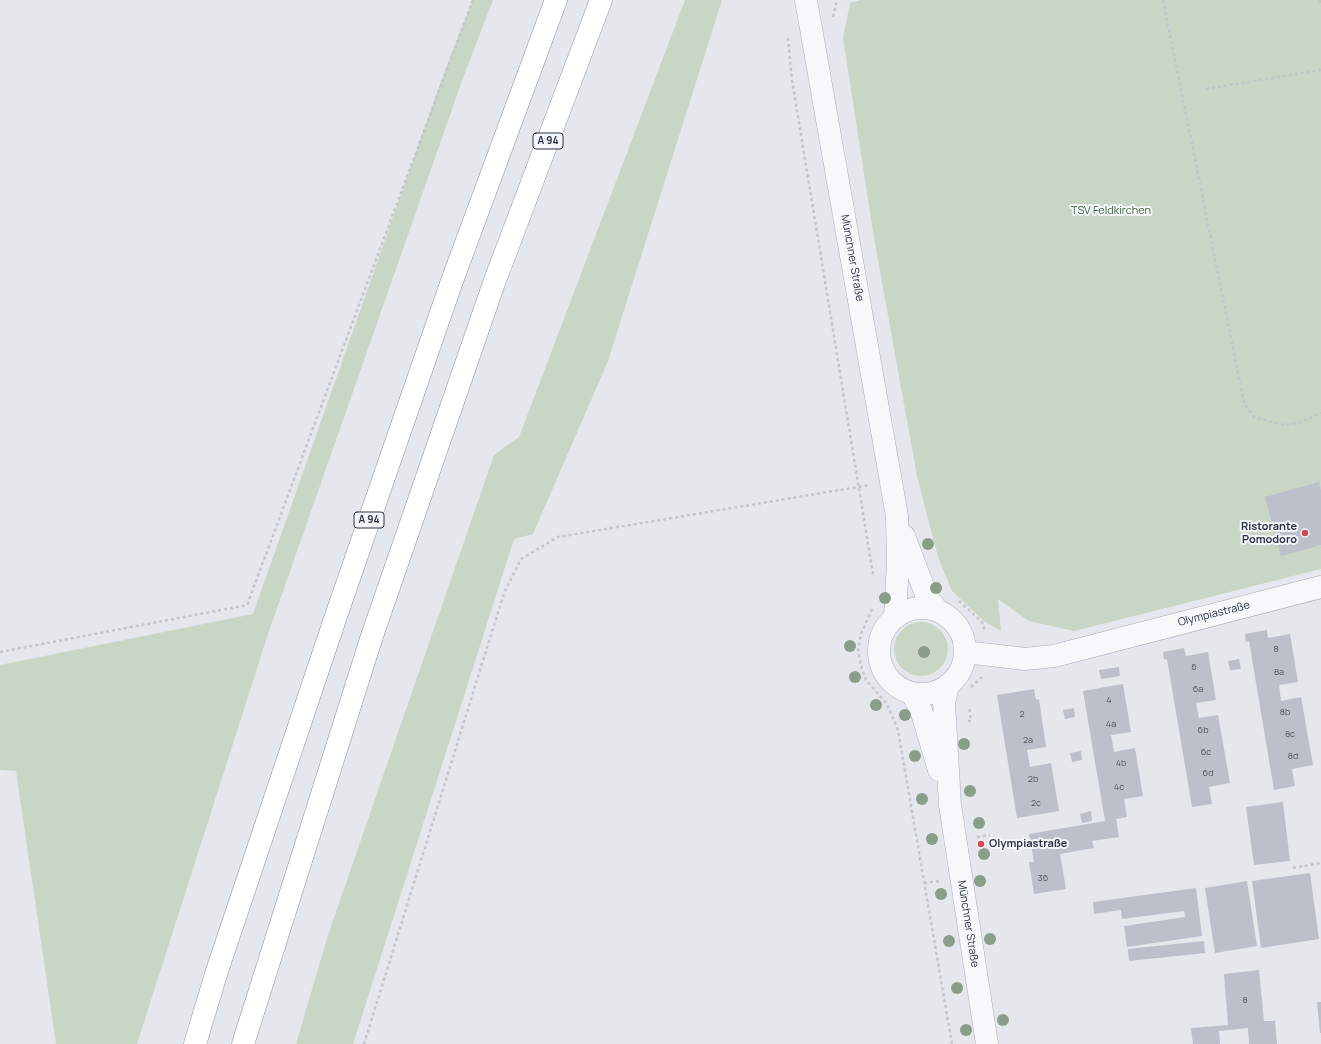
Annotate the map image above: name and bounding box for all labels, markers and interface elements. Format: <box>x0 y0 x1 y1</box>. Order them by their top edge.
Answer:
road number: A 94 <box>533 133 563 149</box>
park label: TSV Feldkirchen <box>1071 204 1151 218</box>
street label: Münchner Straße <box>838 213 866 303</box>
road number: A 94 <box>354 512 384 528</box>
place label: Ristorante Pomodoro <box>1241 520 1297 546</box>
marker: Ristorante Pomodoro <box>1300 528 1310 538</box>
street label: Olympiastraße <box>1177 599 1251 629</box>
house number: 8 <box>1273 644 1279 654</box>
house number: 6 <box>1191 662 1197 672</box>
house number: 8a <box>1274 667 1284 677</box>
house number: 6a <box>1193 684 1203 694</box>
house number: 4 <box>1106 695 1112 705</box>
house number: 8b <box>1280 707 1290 717</box>
house number: 2 <box>1019 709 1025 719</box>
house number: 4a <box>1106 719 1116 729</box>
house number: 6b <box>1198 725 1208 735</box>
house number: 8c <box>1285 729 1295 739</box>
house number: 2a <box>1023 735 1033 745</box>
house number: 6c <box>1201 747 1211 757</box>
house number: 8d <box>1288 751 1298 761</box>
house number: 4b <box>1116 758 1126 768</box>
house number: 6d <box>1203 768 1213 778</box>
house number: 2b <box>1028 774 1038 784</box>
house number: 4c <box>1114 782 1124 792</box>
house number: 2c <box>1031 798 1041 808</box>
place label: Olympiastraße <box>989 837 1067 851</box>
marker: Olympiastraße <box>976 839 986 849</box>
house number: 36 <box>1038 873 1048 883</box>
street label: Münchner Straße <box>955 879 981 969</box>
house number: 8 <box>1242 995 1248 1005</box>

